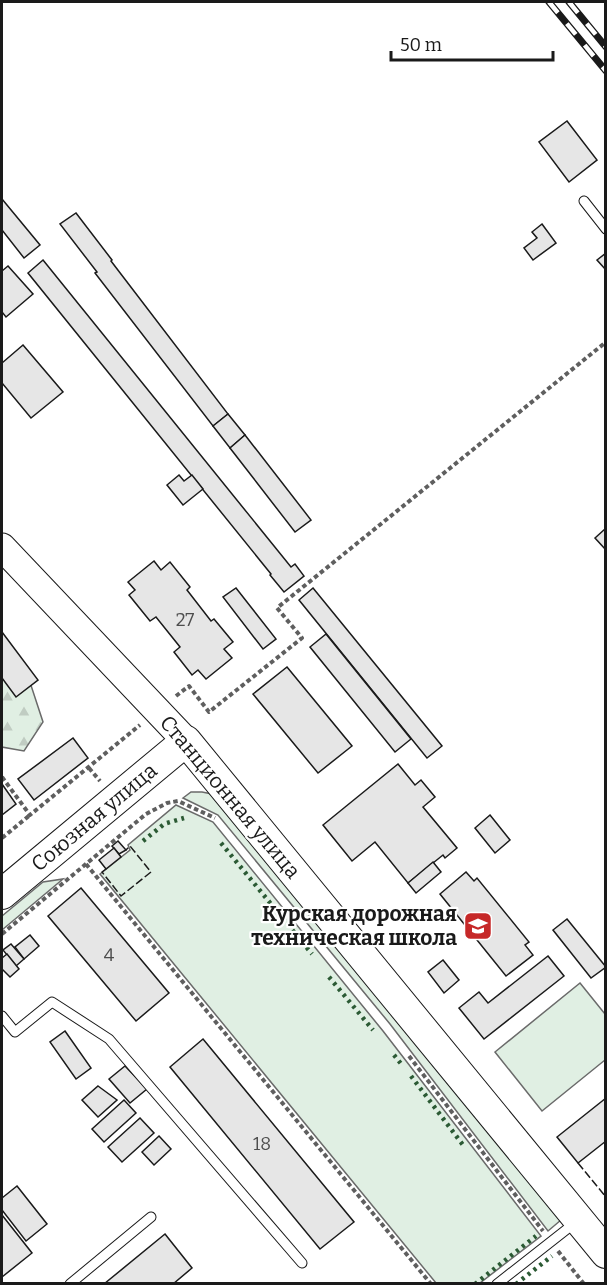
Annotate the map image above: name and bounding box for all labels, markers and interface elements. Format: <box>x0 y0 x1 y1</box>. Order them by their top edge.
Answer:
scale bar <box>391 24 553 62</box>
text: 50 m <box>400 34 442 56</box>
house number: 27 <box>176 609 194 631</box>
street label: Станционная улица <box>154 710 306 884</box>
street label: Союзная улица <box>26 757 163 877</box>
place label: Курская дорожная техническая школа <box>251 901 457 951</box>
school or university icon: Курская дорожная техническая школа <box>462 910 494 942</box>
house number: 4 <box>104 944 115 966</box>
house number: 18 <box>253 1133 271 1155</box>

